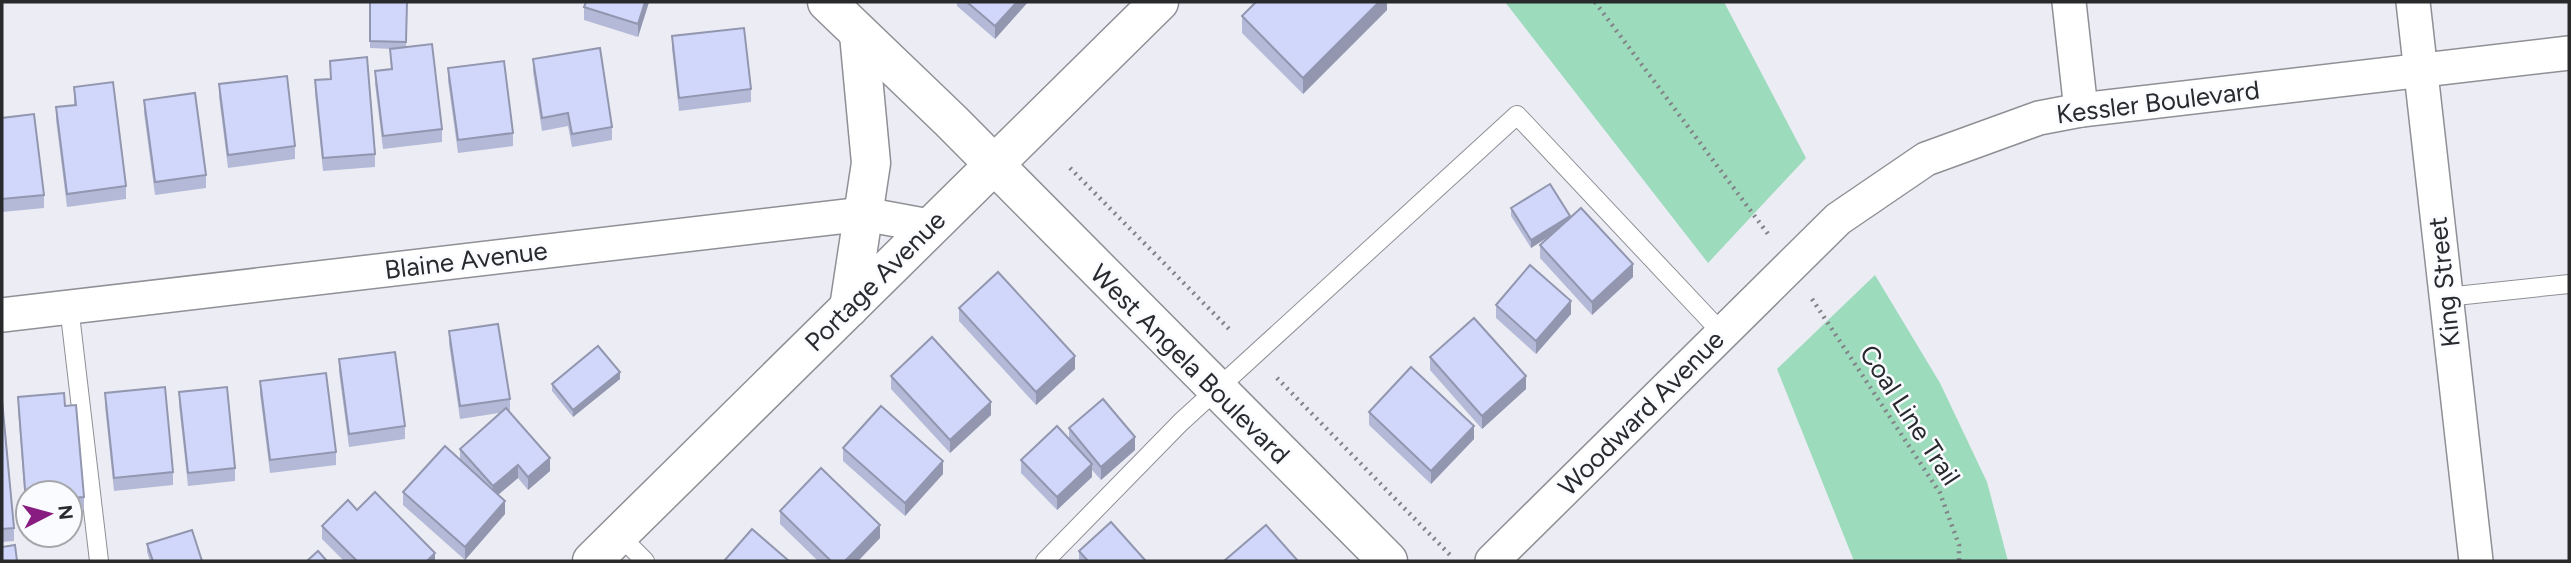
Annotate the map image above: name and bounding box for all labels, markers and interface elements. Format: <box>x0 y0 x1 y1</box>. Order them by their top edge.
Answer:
street label: Kessler Boulevard <box>2054 74 2262 130</box>
street label: Portage Avenue <box>798 204 952 358</box>
street label: King Street <box>2421 215 2467 349</box>
street label: Blaine Avenue <box>383 234 549 286</box>
street label: West Angela Boulevard <box>1084 258 1296 470</box>
street label: Woodward Avenue <box>1552 324 1730 502</box>
street label: Coal Line Trail <box>1853 339 1967 491</box>
north arrow <box>14 479 84 549</box>
text: N <box>53 504 78 521</box>

